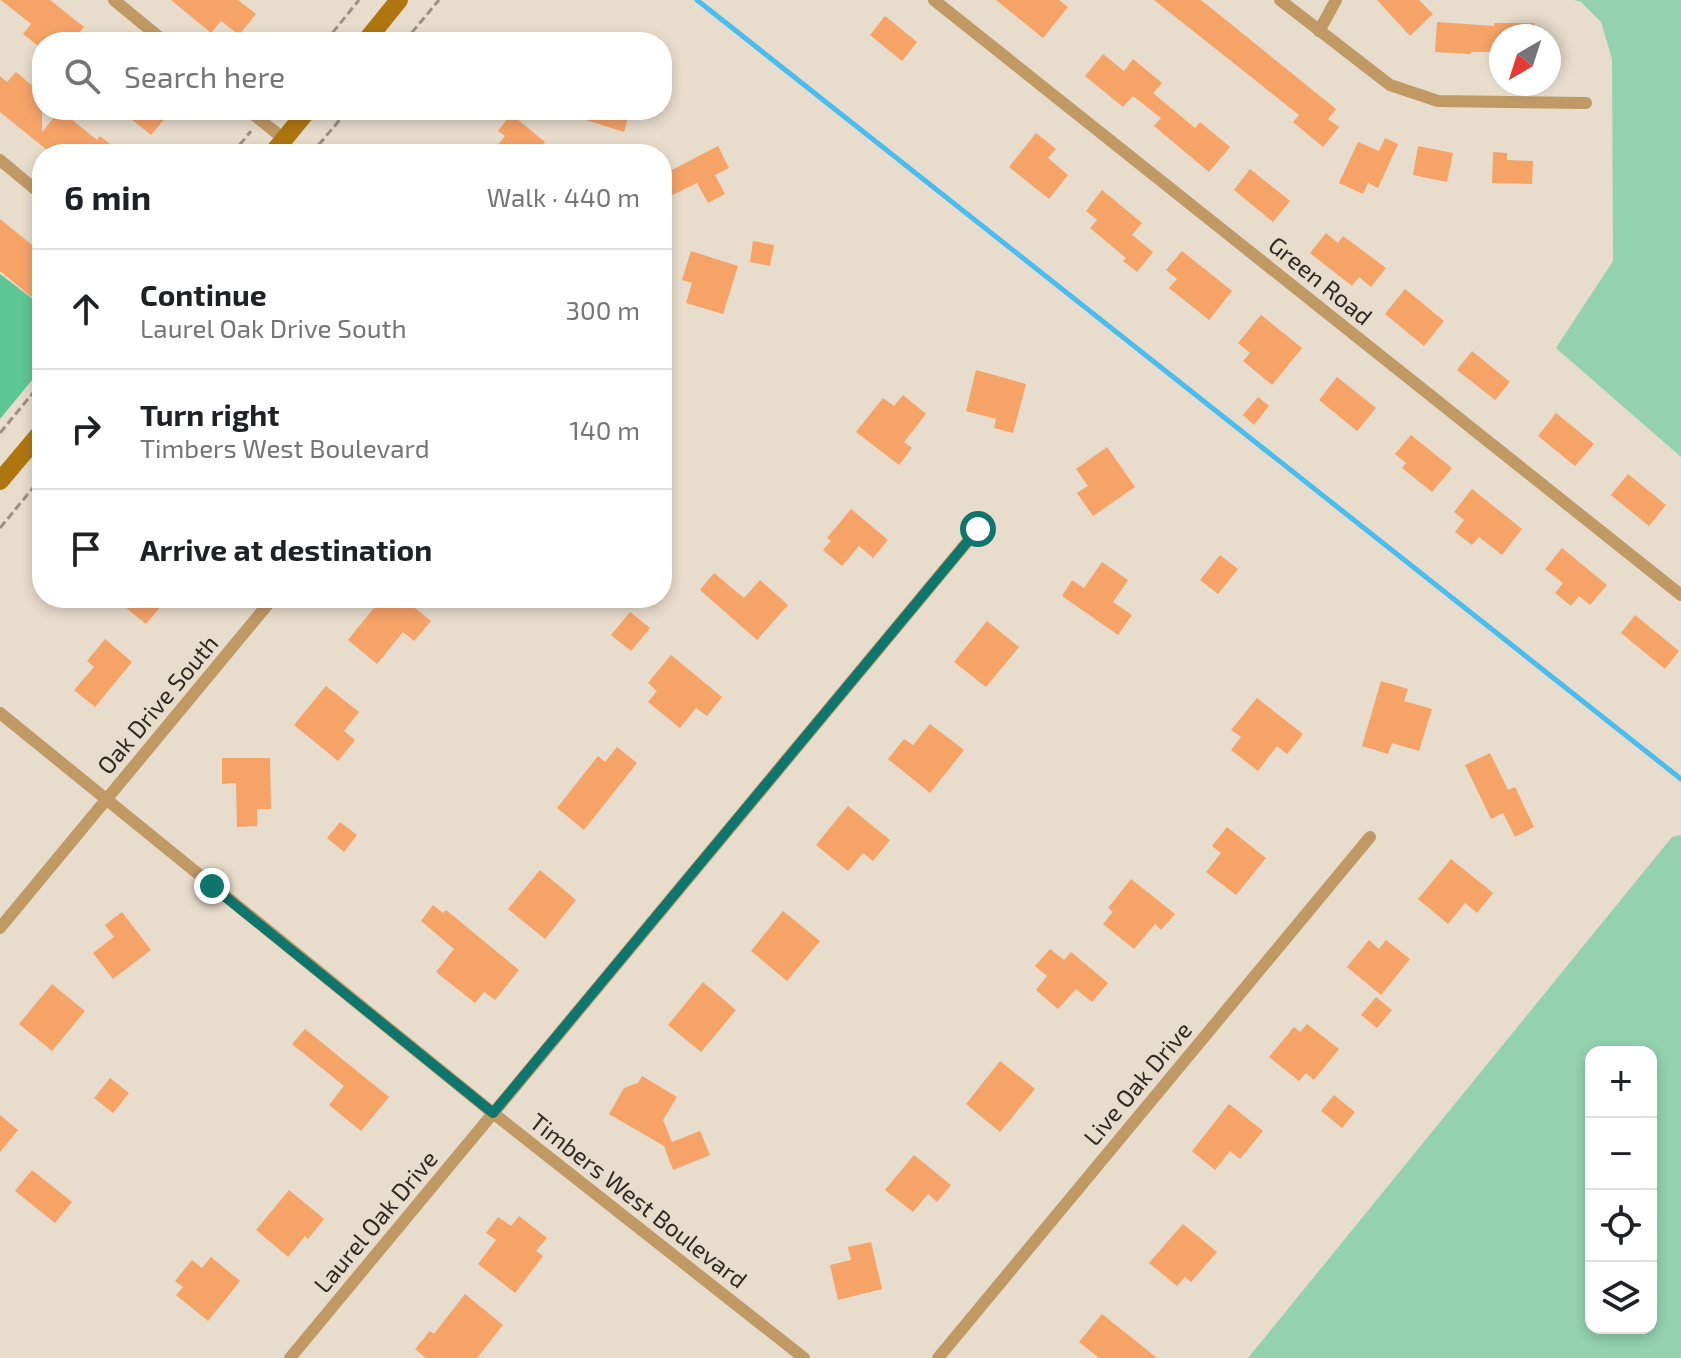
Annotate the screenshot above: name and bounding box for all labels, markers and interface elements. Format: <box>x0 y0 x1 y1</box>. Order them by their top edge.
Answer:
north arrow <box>1489 24 1561 96</box>
search box <box>32 32 672 120</box>
icon: search <box>60 54 104 98</box>
text: Search here <box>124 58 285 94</box>
text: 6 min <box>64 176 151 217</box>
text: Walk · 440 m <box>487 181 640 212</box>
street label: Green Road <box>1263 229 1379 331</box>
text: Continue <box>140 276 267 312</box>
icon: ahead <box>64 287 108 331</box>
text: 300 m <box>566 294 640 325</box>
text: Laurel Oak Drive South <box>140 312 407 343</box>
text: Turn right <box>140 396 280 432</box>
icon: right <box>64 407 108 451</box>
text: 140 m <box>569 414 640 445</box>
text: Timbers West Boulevard <box>140 432 430 463</box>
route start <box>960 511 996 547</box>
icon: arrive <box>64 527 108 571</box>
text: Arrive at destination <box>140 531 432 567</box>
street label: Oak Drive South <box>90 629 224 779</box>
route end <box>194 868 230 904</box>
street label: Live Oak Drive <box>1077 1015 1197 1151</box>
map controls <box>1585 1046 1657 1334</box>
button: + <box>1585 1046 1657 1118</box>
street label: Timbers West Boulevard <box>525 1106 753 1294</box>
button: − <box>1585 1118 1657 1190</box>
street label: Laurel Oak Drive <box>307 1144 443 1298</box>
button: locate <box>1585 1190 1657 1262</box>
button: layers <box>1585 1262 1657 1334</box>

